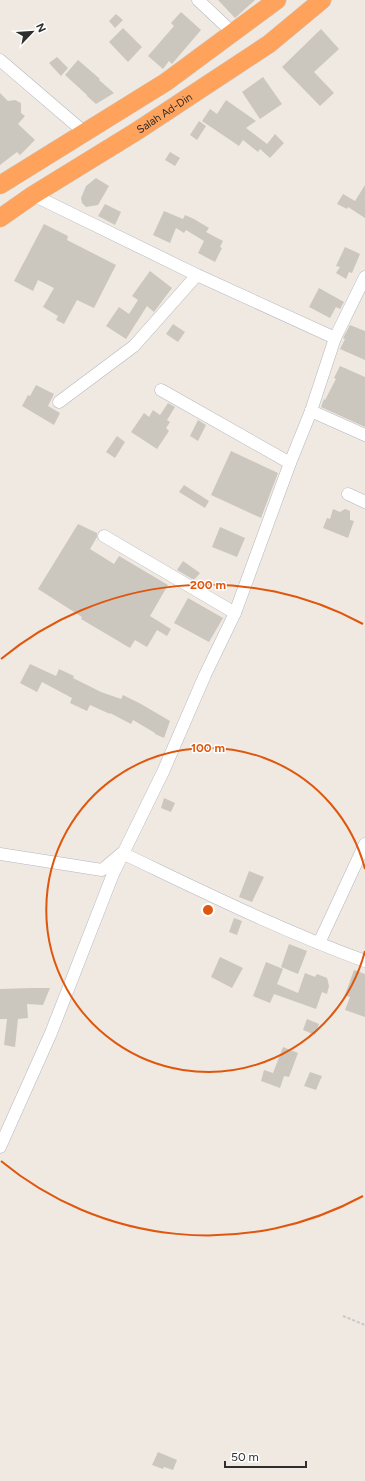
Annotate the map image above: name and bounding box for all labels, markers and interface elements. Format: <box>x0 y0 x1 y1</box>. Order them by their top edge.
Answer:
north arrow <box>12 12 52 52</box>
text: N <box>33 21 48 35</box>
street label: Salah Ad-Din <box>134 90 195 136</box>
text: 200 m <box>190 578 226 592</box>
text: 100 m <box>191 741 225 755</box>
centre of rings <box>201 903 215 917</box>
scale bar <box>225 1443 306 1469</box>
text: 50 m <box>231 1450 259 1464</box>

